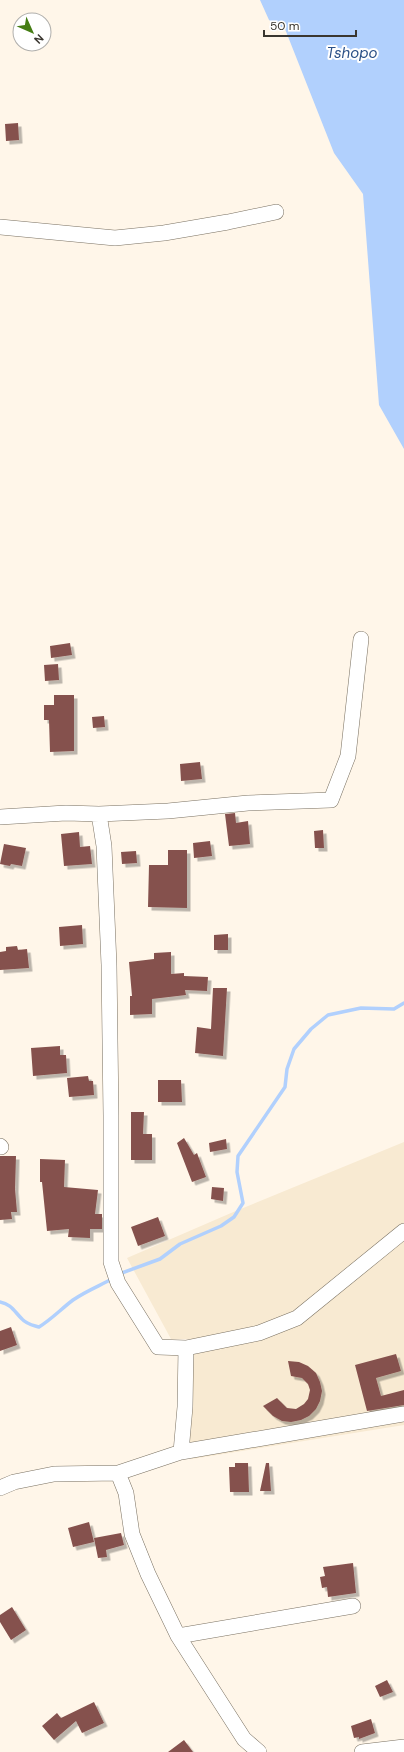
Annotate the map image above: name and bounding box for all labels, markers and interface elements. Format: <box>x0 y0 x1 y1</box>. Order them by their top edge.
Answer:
north arrow <box>12 12 52 52</box>
scale bar <box>264 12 356 38</box>
text: 50 m <box>270 18 299 34</box>
text: N <box>31 31 47 47</box>
water label: Tshopo <box>327 43 378 63</box>

